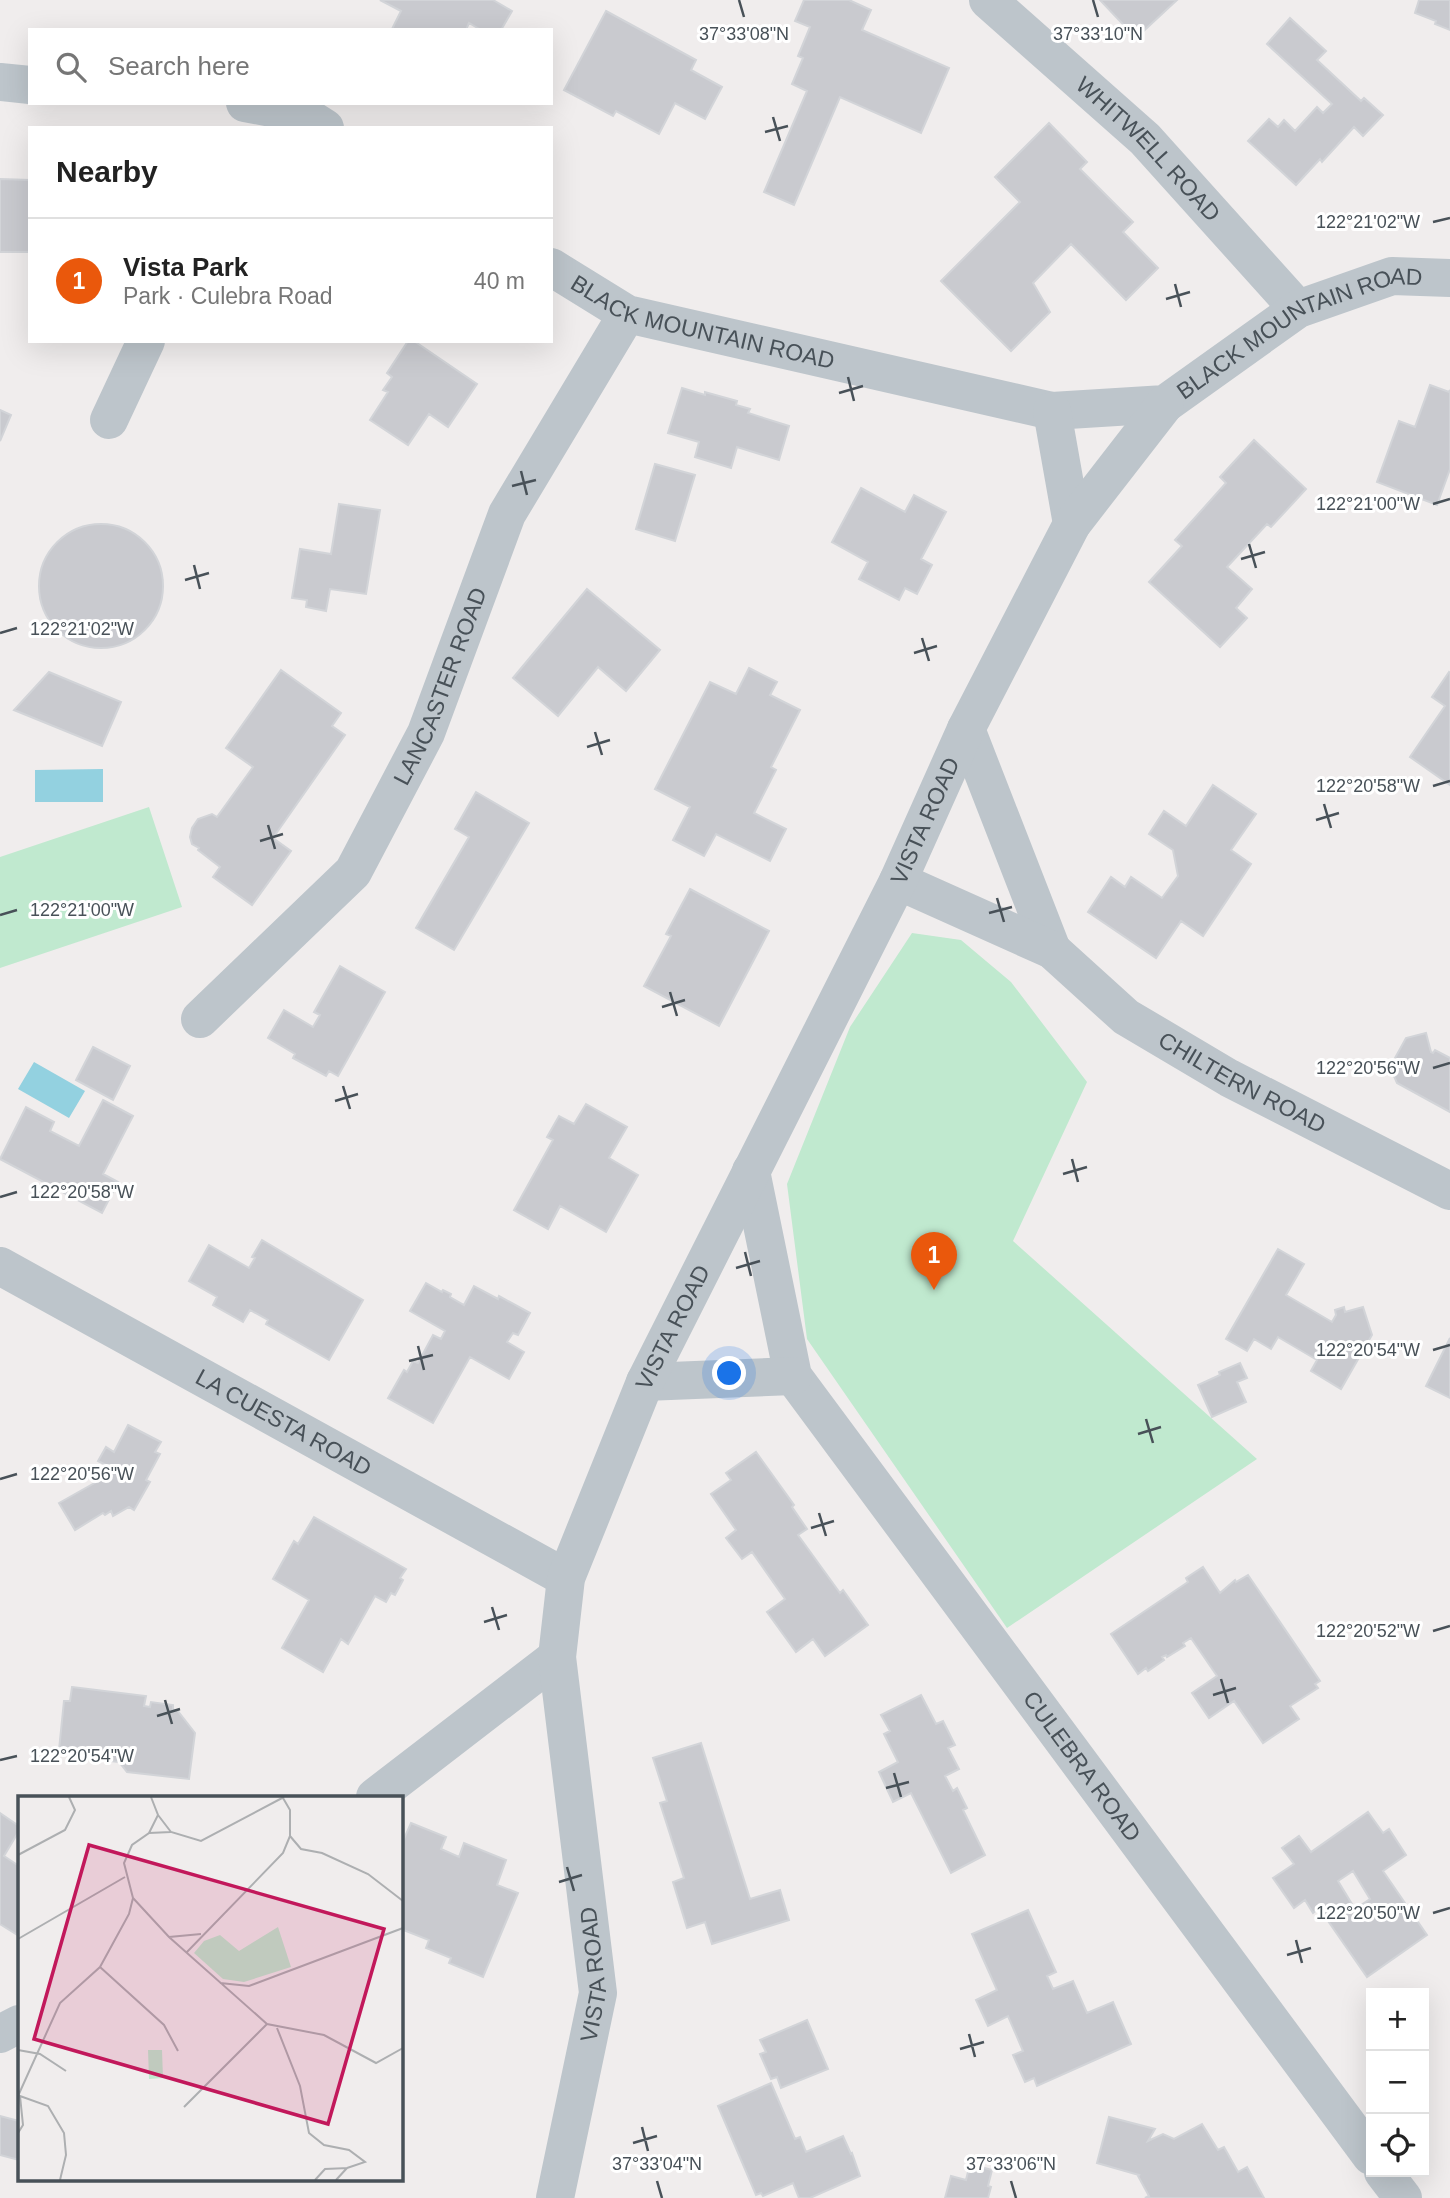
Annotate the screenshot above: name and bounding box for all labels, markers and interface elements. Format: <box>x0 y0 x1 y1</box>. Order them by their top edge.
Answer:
text: 37°33'08"N <box>699 24 789 44</box>
text: 37°33'10"N <box>1053 24 1143 44</box>
search box <box>28 28 553 105</box>
icon: search <box>52 48 90 86</box>
text: Search here <box>108 51 250 81</box>
street label: WHITWELL ROAD <box>1071 71 1226 227</box>
text: Nearby <box>56 155 158 188</box>
text: 122°21'02"W <box>1316 212 1420 232</box>
text: Vista Park <box>123 252 248 282</box>
street label: BLACK MOUNTAIN ROAD <box>1172 263 1423 404</box>
text: 1 <box>73 268 85 294</box>
text: 40 m <box>474 268 525 294</box>
street label: BLACK MOUNTAIN ROAD <box>566 270 837 374</box>
text: Park · Culebra Road <box>123 283 333 309</box>
text: 122°21'00"W <box>1316 494 1420 514</box>
street label: LANCASTER ROAD <box>388 584 492 789</box>
text: 122°21'02"W <box>30 619 134 639</box>
street label: VISTA ROAD <box>885 753 965 888</box>
text: 122°20'58"W <box>1316 776 1420 796</box>
text: 122°21'00"W <box>30 900 134 920</box>
street label: CHILTERN ROAD <box>1154 1026 1330 1138</box>
text: 122°20'56"W <box>1316 1058 1420 1078</box>
text: 122°20'58"W <box>30 1182 134 1202</box>
pin: 1 <box>911 1232 957 1290</box>
street label: VISTA ROAD <box>630 1261 715 1394</box>
text: 122°20'54"W <box>1316 1340 1420 1360</box>
your location <box>712 1356 746 1390</box>
street label: LA CUESTA ROAD <box>191 1364 376 1481</box>
text: 122°20'56"W <box>30 1464 134 1484</box>
text: 122°20'52"W <box>1316 1621 1420 1641</box>
street label: CULEBRA ROAD <box>1018 1686 1146 1846</box>
text: 122°20'54"W <box>30 1746 134 1766</box>
inset map <box>18 1796 402 2180</box>
text: 122°20'50"W <box>1316 1903 1420 1923</box>
street label: VISTA ROAD <box>575 1905 611 2044</box>
map controls <box>1366 1988 1429 2177</box>
button: + <box>1366 1988 1429 2051</box>
button: − <box>1366 2051 1429 2114</box>
button: locate <box>1366 2114 1429 2177</box>
text: 37°33'04"N <box>612 2154 702 2174</box>
text: 37°33'06"N <box>966 2154 1056 2174</box>

